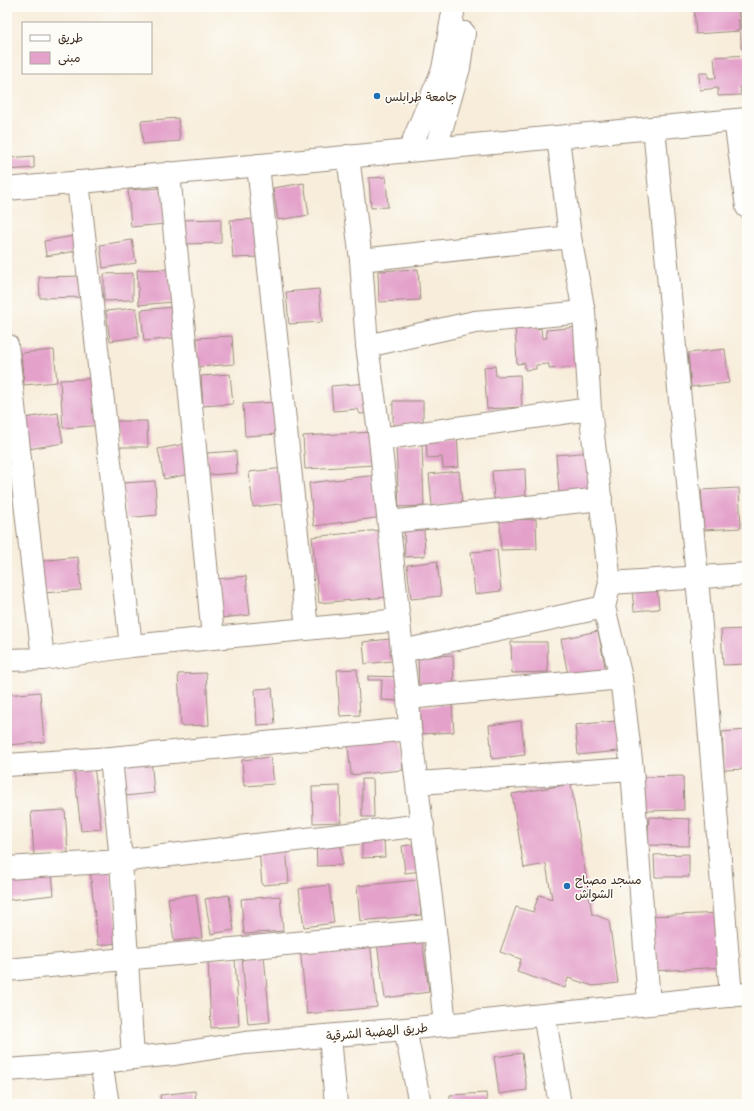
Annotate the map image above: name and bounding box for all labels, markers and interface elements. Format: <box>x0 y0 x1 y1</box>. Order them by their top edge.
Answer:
legend <box>22 22 152 74</box>
text: طريق <box>58 28 83 46</box>
text: مبنى <box>58 48 81 66</box>
place label: جامعة طرابلس <box>385 87 457 105</box>
marker: جامعة طرابلس <box>372 91 382 101</box>
place label: مسجد مصباح الشواش <box>575 870 642 902</box>
marker: مسجد مصباح الشواش <box>562 881 572 891</box>
street label: طريق الهضبة الشرقية <box>325 1018 429 1044</box>

